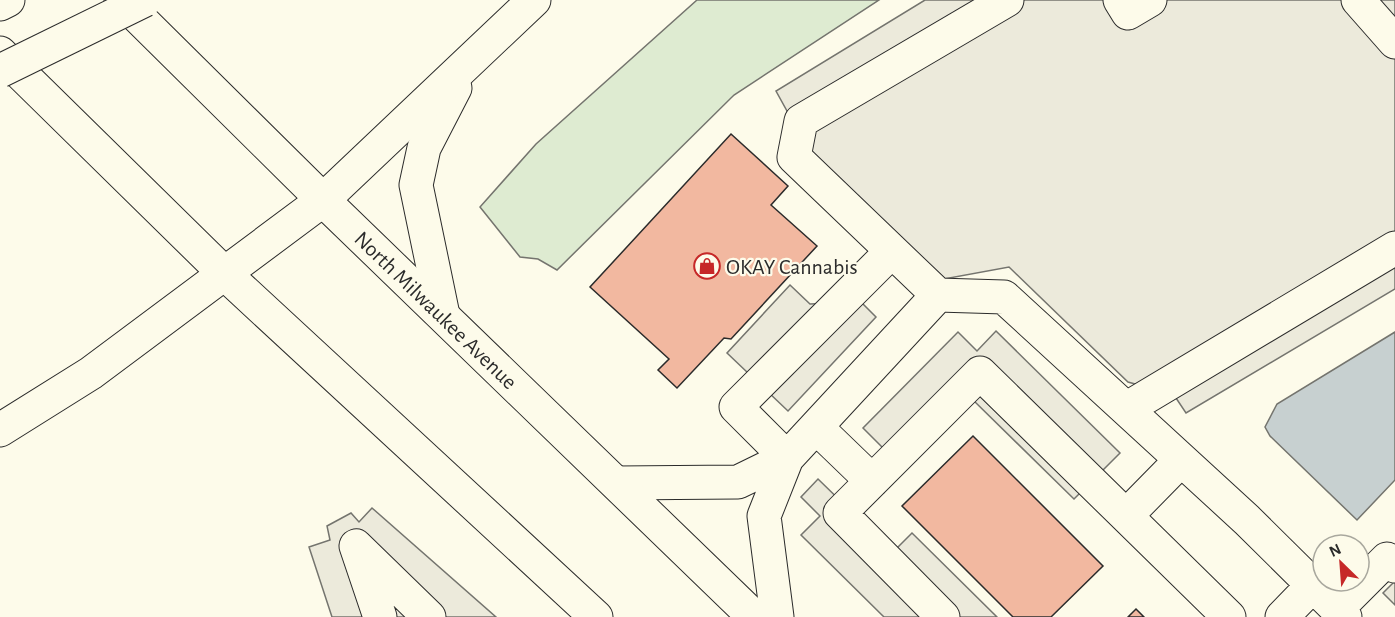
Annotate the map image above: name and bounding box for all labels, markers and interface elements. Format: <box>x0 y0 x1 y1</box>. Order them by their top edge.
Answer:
street label: North Milwaukee Avenue <box>350 227 521 393</box>
shop icon: OKAY Cannabis <box>692 251 722 281</box>
place label: OKAY Cannabis <box>726 256 858 278</box>
north arrow <box>1311 533 1371 593</box>
text: N <box>1327 541 1344 560</box>

